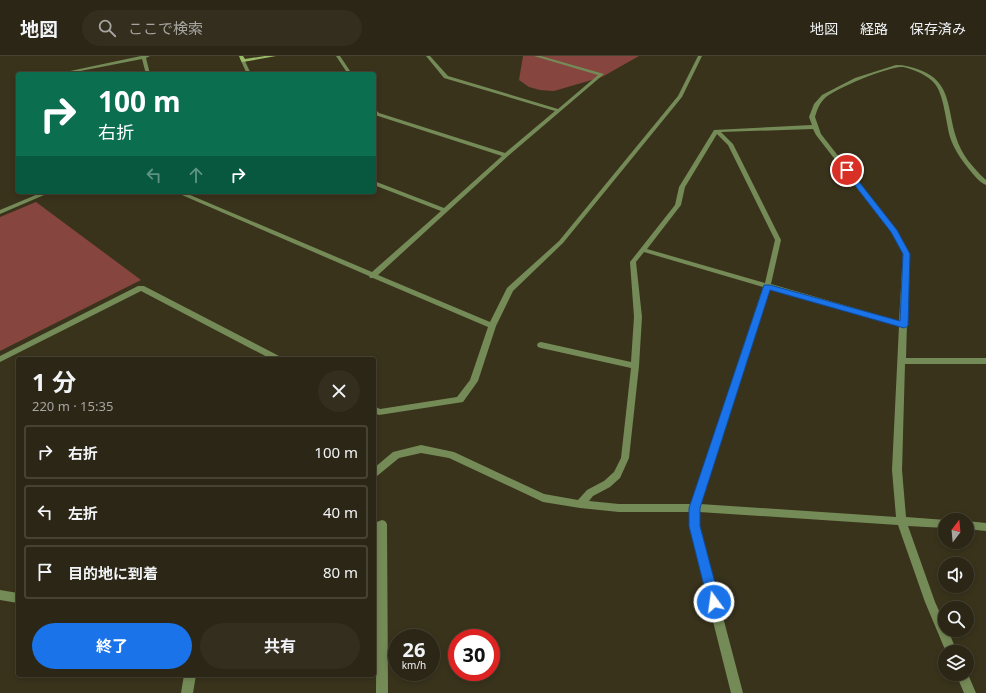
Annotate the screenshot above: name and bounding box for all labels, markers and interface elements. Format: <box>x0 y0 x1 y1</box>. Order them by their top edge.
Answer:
search box <box>82 10 362 46</box>
text: 地図 <box>20 16 58 42</box>
icon: search <box>96 17 118 39</box>
text: ここで検索 <box>128 18 203 38</box>
text: 地図 <box>810 19 838 38</box>
text: 経路 <box>860 19 888 38</box>
text: 保存済み <box>910 19 966 38</box>
text: 100 m <box>98 82 181 120</box>
icon: right <box>32 88 84 140</box>
text: 右折 <box>98 120 134 144</box>
pin <box>830 153 864 187</box>
icon: arrive <box>836 159 858 181</box>
icon: left <box>143 164 165 186</box>
icon: ahead <box>185 164 207 186</box>
icon: right <box>227 164 249 186</box>
text: 1 分 <box>32 365 76 398</box>
button: close <box>318 370 360 412</box>
text: 220 m · 15:35 <box>32 397 113 415</box>
icon: right <box>34 441 56 463</box>
text: 100 m <box>314 442 358 462</box>
text: 右折 <box>68 443 98 463</box>
icon: left <box>34 501 56 523</box>
text: 40 m <box>323 502 358 522</box>
text: 左折 <box>68 503 98 523</box>
north arrow <box>938 513 974 549</box>
map controls <box>938 513 974 681</box>
button: sound <box>938 557 974 593</box>
icon: arrive <box>34 561 56 583</box>
text: 80 m <box>323 562 358 582</box>
text: 目的地に到着 <box>68 563 158 583</box>
position arrow <box>693 581 735 623</box>
button: search <box>938 601 974 637</box>
button: 終了 <box>32 623 192 669</box>
button: 共有 <box>200 623 360 669</box>
speed limit sign: 30 <box>448 629 500 681</box>
text: 26 <box>403 636 425 663</box>
button: layers <box>938 645 974 681</box>
text: km/h <box>402 658 426 672</box>

